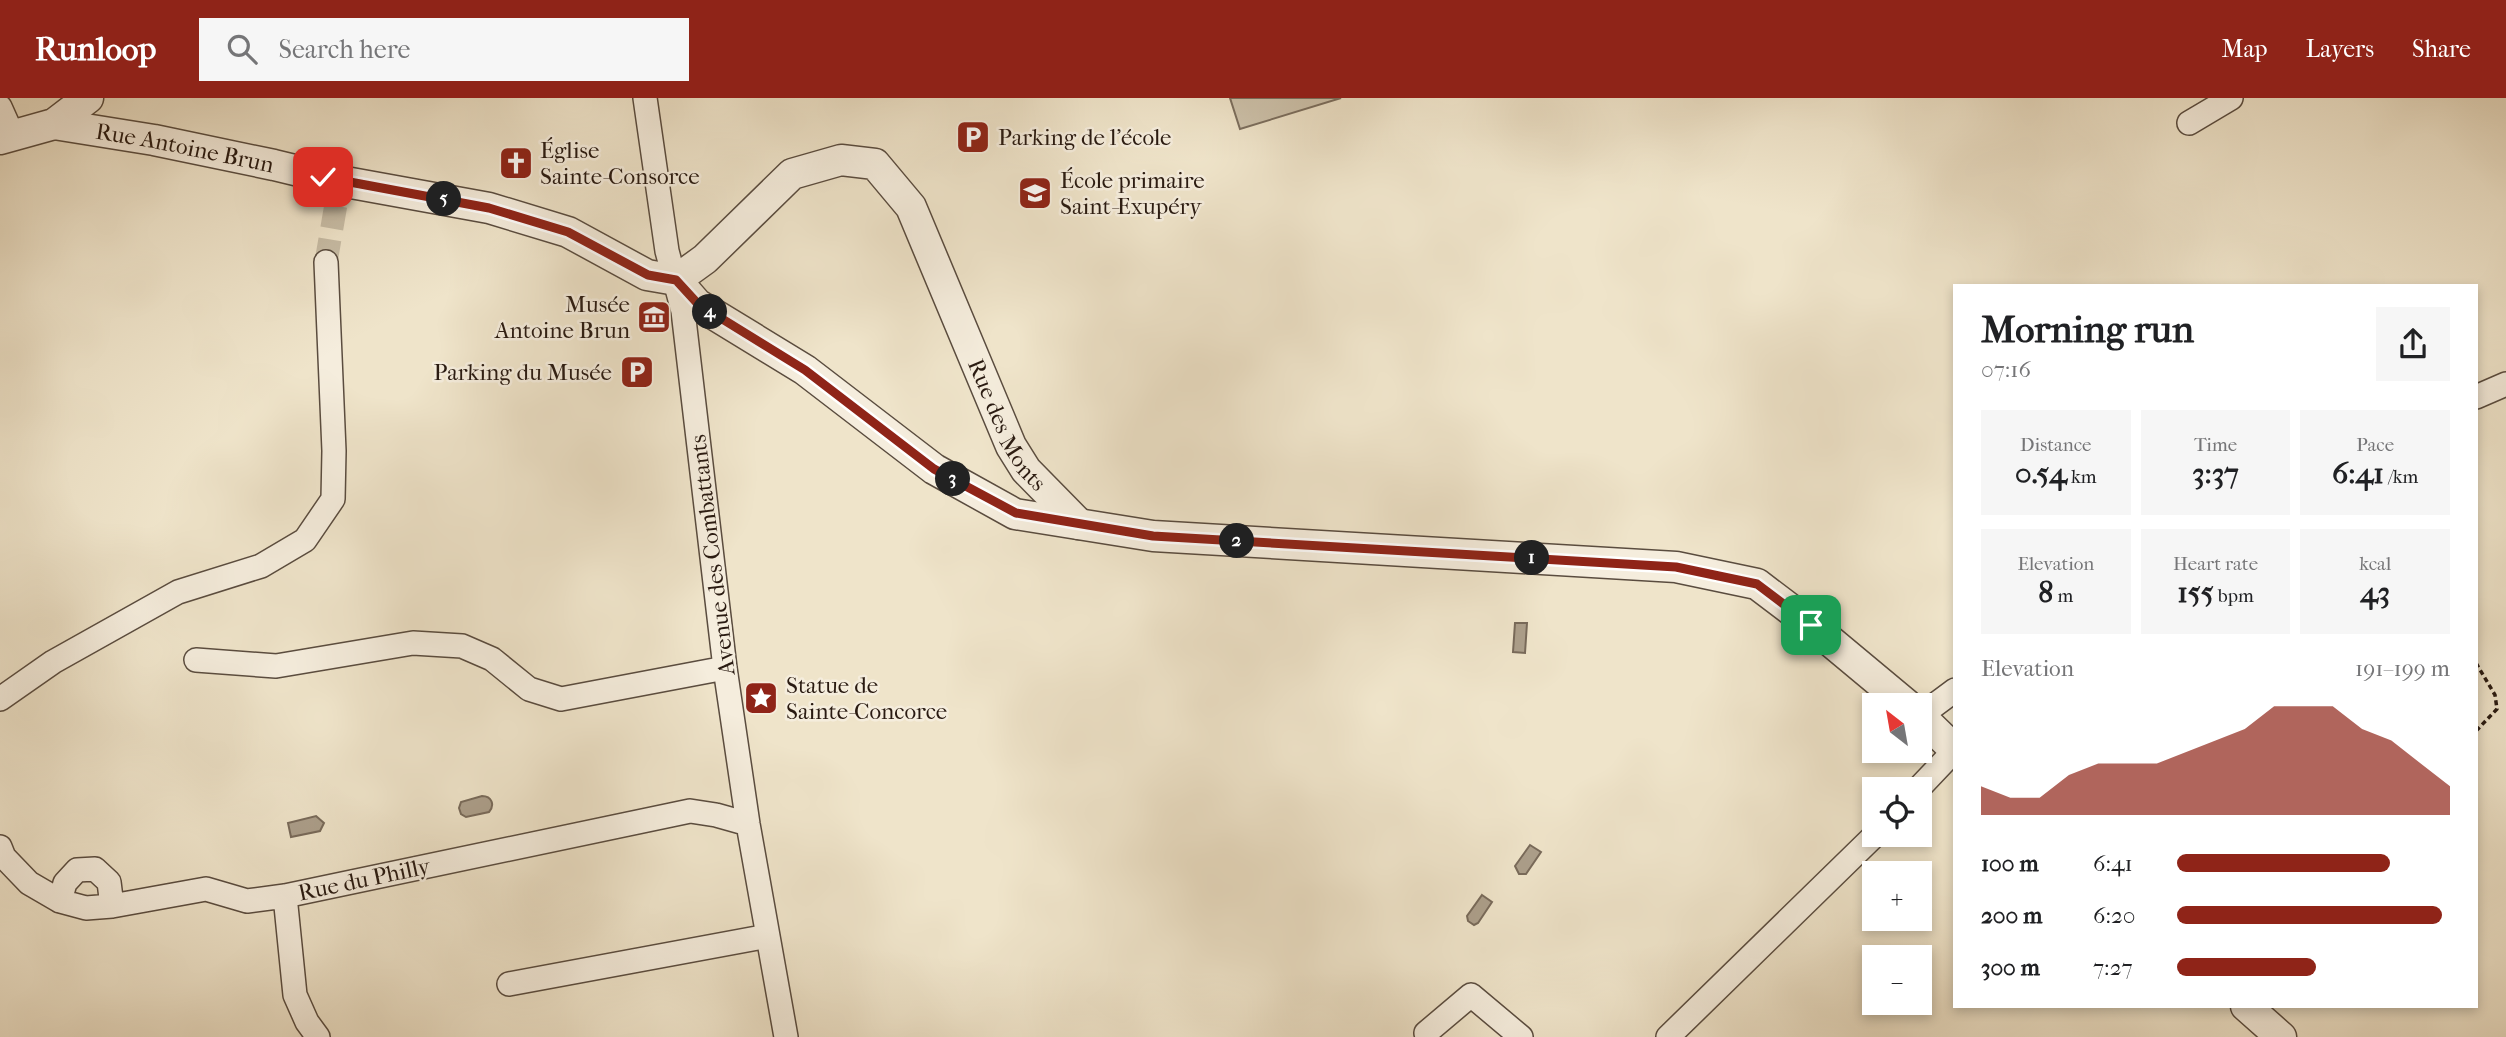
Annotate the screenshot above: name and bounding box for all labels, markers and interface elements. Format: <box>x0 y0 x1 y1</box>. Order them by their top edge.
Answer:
search box <box>199 18 689 81</box>
text: Runloop <box>35 30 157 69</box>
icon: search <box>223 30 261 68</box>
text: Search here <box>279 34 410 65</box>
text: Map <box>2222 35 2268 63</box>
text: Layers <box>2306 35 2374 63</box>
text: Share <box>2412 35 2471 63</box>
street label: Rue Antoine Brun <box>94 118 277 179</box>
parking icon: Parking de l'école <box>954 118 992 156</box>
place label: Parking de l'école <box>998 124 1171 151</box>
place label: Église Sainte-Consorce <box>540 137 700 190</box>
church icon: Église Sainte-Consorce <box>497 144 535 182</box>
pin <box>293 147 353 207</box>
icon: check <box>304 158 342 196</box>
place label: École primaire Saint-Exupéry <box>1060 167 1205 220</box>
school or university icon: École primaire Saint-Exupéry <box>1016 174 1054 212</box>
pin: 5 <box>426 182 462 217</box>
text: 5 <box>439 187 448 209</box>
place label: Musée Antoine Brun <box>494 291 631 344</box>
pin: 4 <box>692 294 728 330</box>
museum icon: Musée Antoine Brun <box>635 298 673 336</box>
text: 4 <box>704 300 715 322</box>
text: Morning run <box>1981 307 2194 352</box>
button: share <box>2376 307 2450 381</box>
parking icon: Parking du Musée <box>618 353 656 391</box>
street label: Rue des Monts <box>962 355 1052 497</box>
text: 07:16 <box>1981 356 2031 383</box>
place label: Parking du Musée <box>433 359 612 386</box>
street label: Avenue des Combattants <box>684 433 741 678</box>
text: Distance <box>2020 434 2092 456</box>
text: Time <box>2194 434 2237 456</box>
text: Pace <box>2356 434 2394 456</box>
text: 0.54 <box>2015 456 2067 491</box>
text: 3:37 <box>2192 456 2239 491</box>
text: 6:41 <box>2332 456 2384 491</box>
pin: 3 <box>936 462 970 496</box>
text: km <box>2067 466 2097 488</box>
text: /km <box>2384 466 2418 488</box>
text: 3 <box>949 467 956 489</box>
pin: 2 <box>1220 524 1254 558</box>
text: 2 <box>1232 529 1241 551</box>
pin: 1 <box>1514 540 1550 575</box>
text: 1 <box>1528 546 1535 568</box>
text: Elevation <box>2017 553 2094 575</box>
text: Heart rate <box>2173 553 2258 575</box>
text: kcal <box>2359 553 2391 575</box>
text: 8 <box>2038 575 2053 610</box>
text: 155 <box>2177 575 2214 610</box>
text: 43 <box>2360 575 2390 610</box>
text: m <box>2053 585 2073 607</box>
text: bpm <box>2214 585 2254 607</box>
pin <box>1781 595 1841 655</box>
icon: arrive <box>1792 606 1830 644</box>
text: Elevation <box>1981 655 2074 682</box>
text: 191–199 m <box>2355 655 2450 682</box>
place label: Statue de Sainte-Concorce <box>786 672 947 725</box>
place icon: Statue de Sainte-Concorce <box>742 679 780 717</box>
north arrow <box>1862 693 1932 763</box>
map controls <box>1862 693 1932 1015</box>
button: locate <box>1862 777 1932 847</box>
text: 100 m <box>1981 850 2039 877</box>
text: 6:41 <box>2093 850 2133 877</box>
street label: Rue du Philly <box>296 852 433 907</box>
button: + <box>1862 861 1932 931</box>
text: 200 m <box>1981 902 2042 929</box>
text: 6:20 <box>2093 902 2136 929</box>
button: − <box>1862 945 1932 1015</box>
text: 300 m <box>1981 954 2040 981</box>
text: 7:27 <box>2093 954 2133 981</box>

